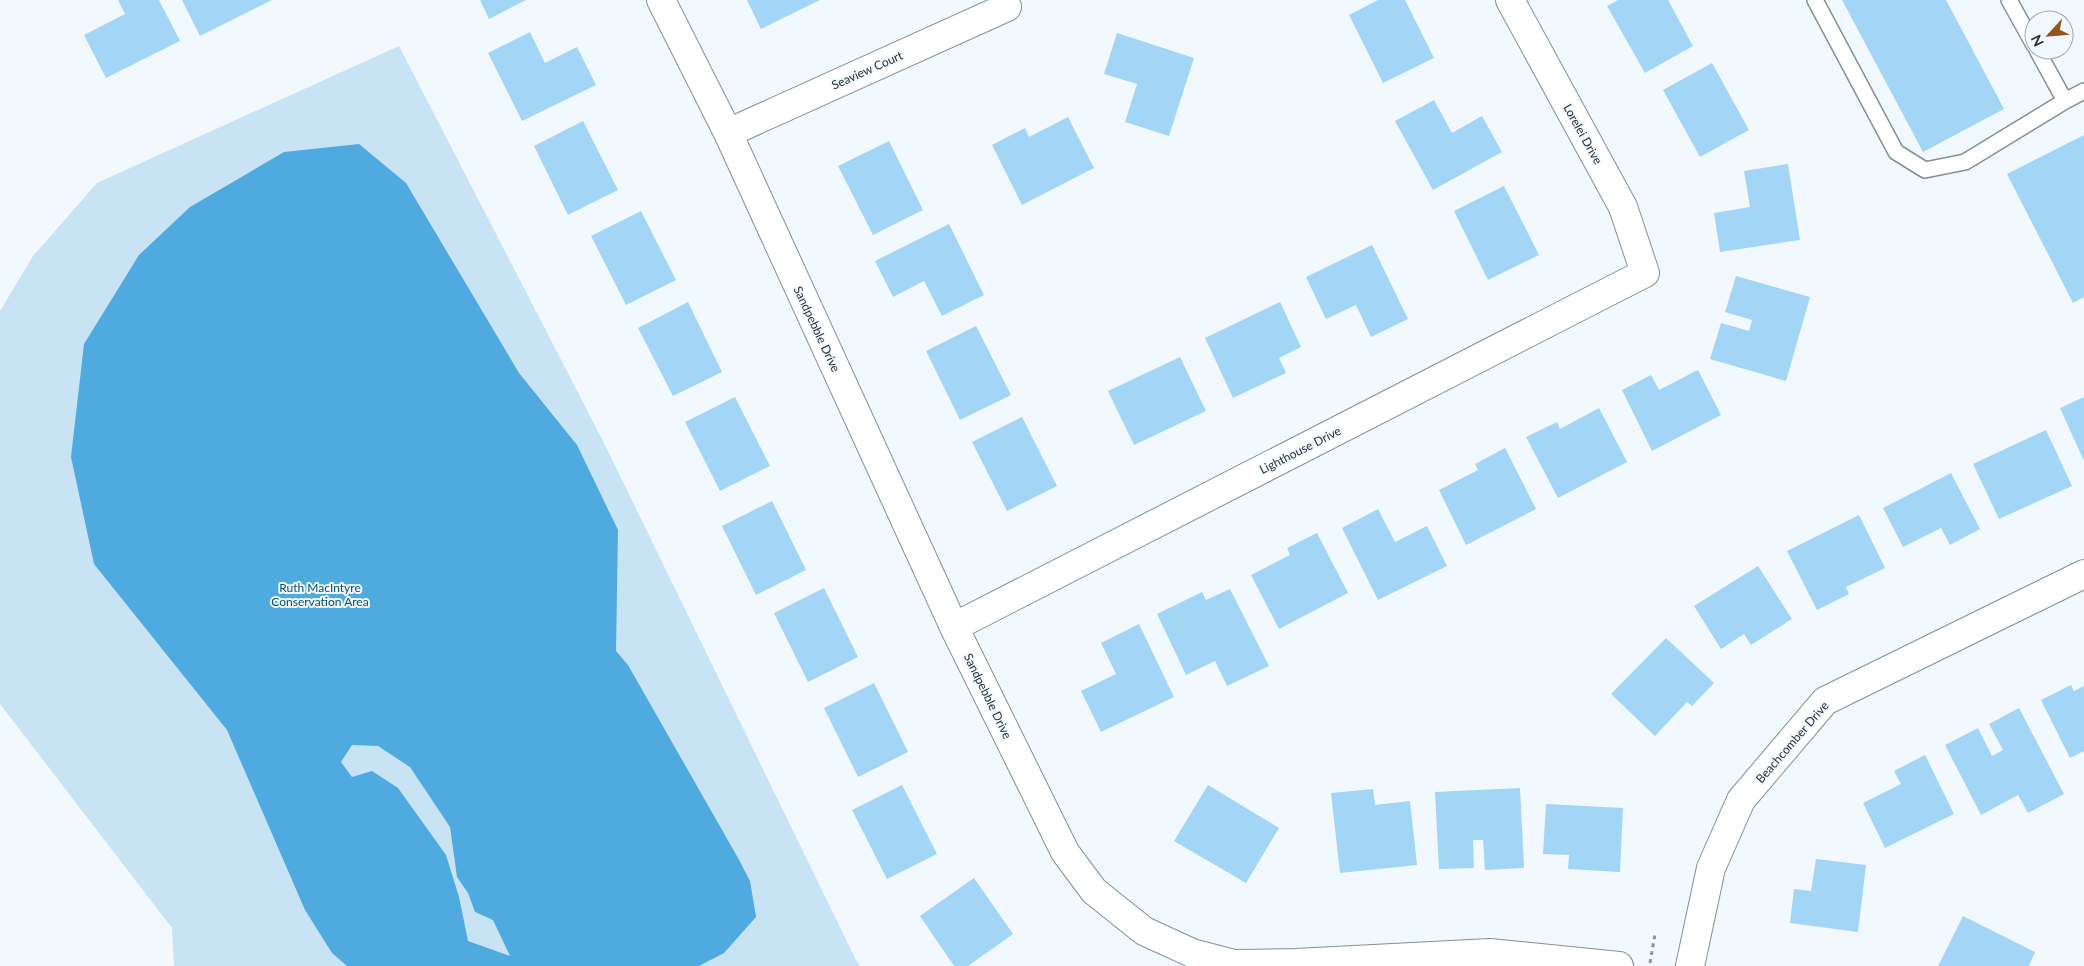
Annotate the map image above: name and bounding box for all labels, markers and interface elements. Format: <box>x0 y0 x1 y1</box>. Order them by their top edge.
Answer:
north arrow <box>2024 10 2074 60</box>
text: N <box>2027 32 2047 49</box>
street label: Seaview Court <box>829 47 906 92</box>
street label: Lorelei Drive <box>1560 101 1606 167</box>
street label: Sandpebble Drive <box>791 284 843 374</box>
street label: Lighthouse Drive <box>1257 423 1343 477</box>
park label: Ruth MacIntyre Conservation Area <box>271 580 369 609</box>
street label: Sandpebble Drive <box>961 651 1015 741</box>
street label: Beachcomber Drive <box>1752 698 1832 786</box>

